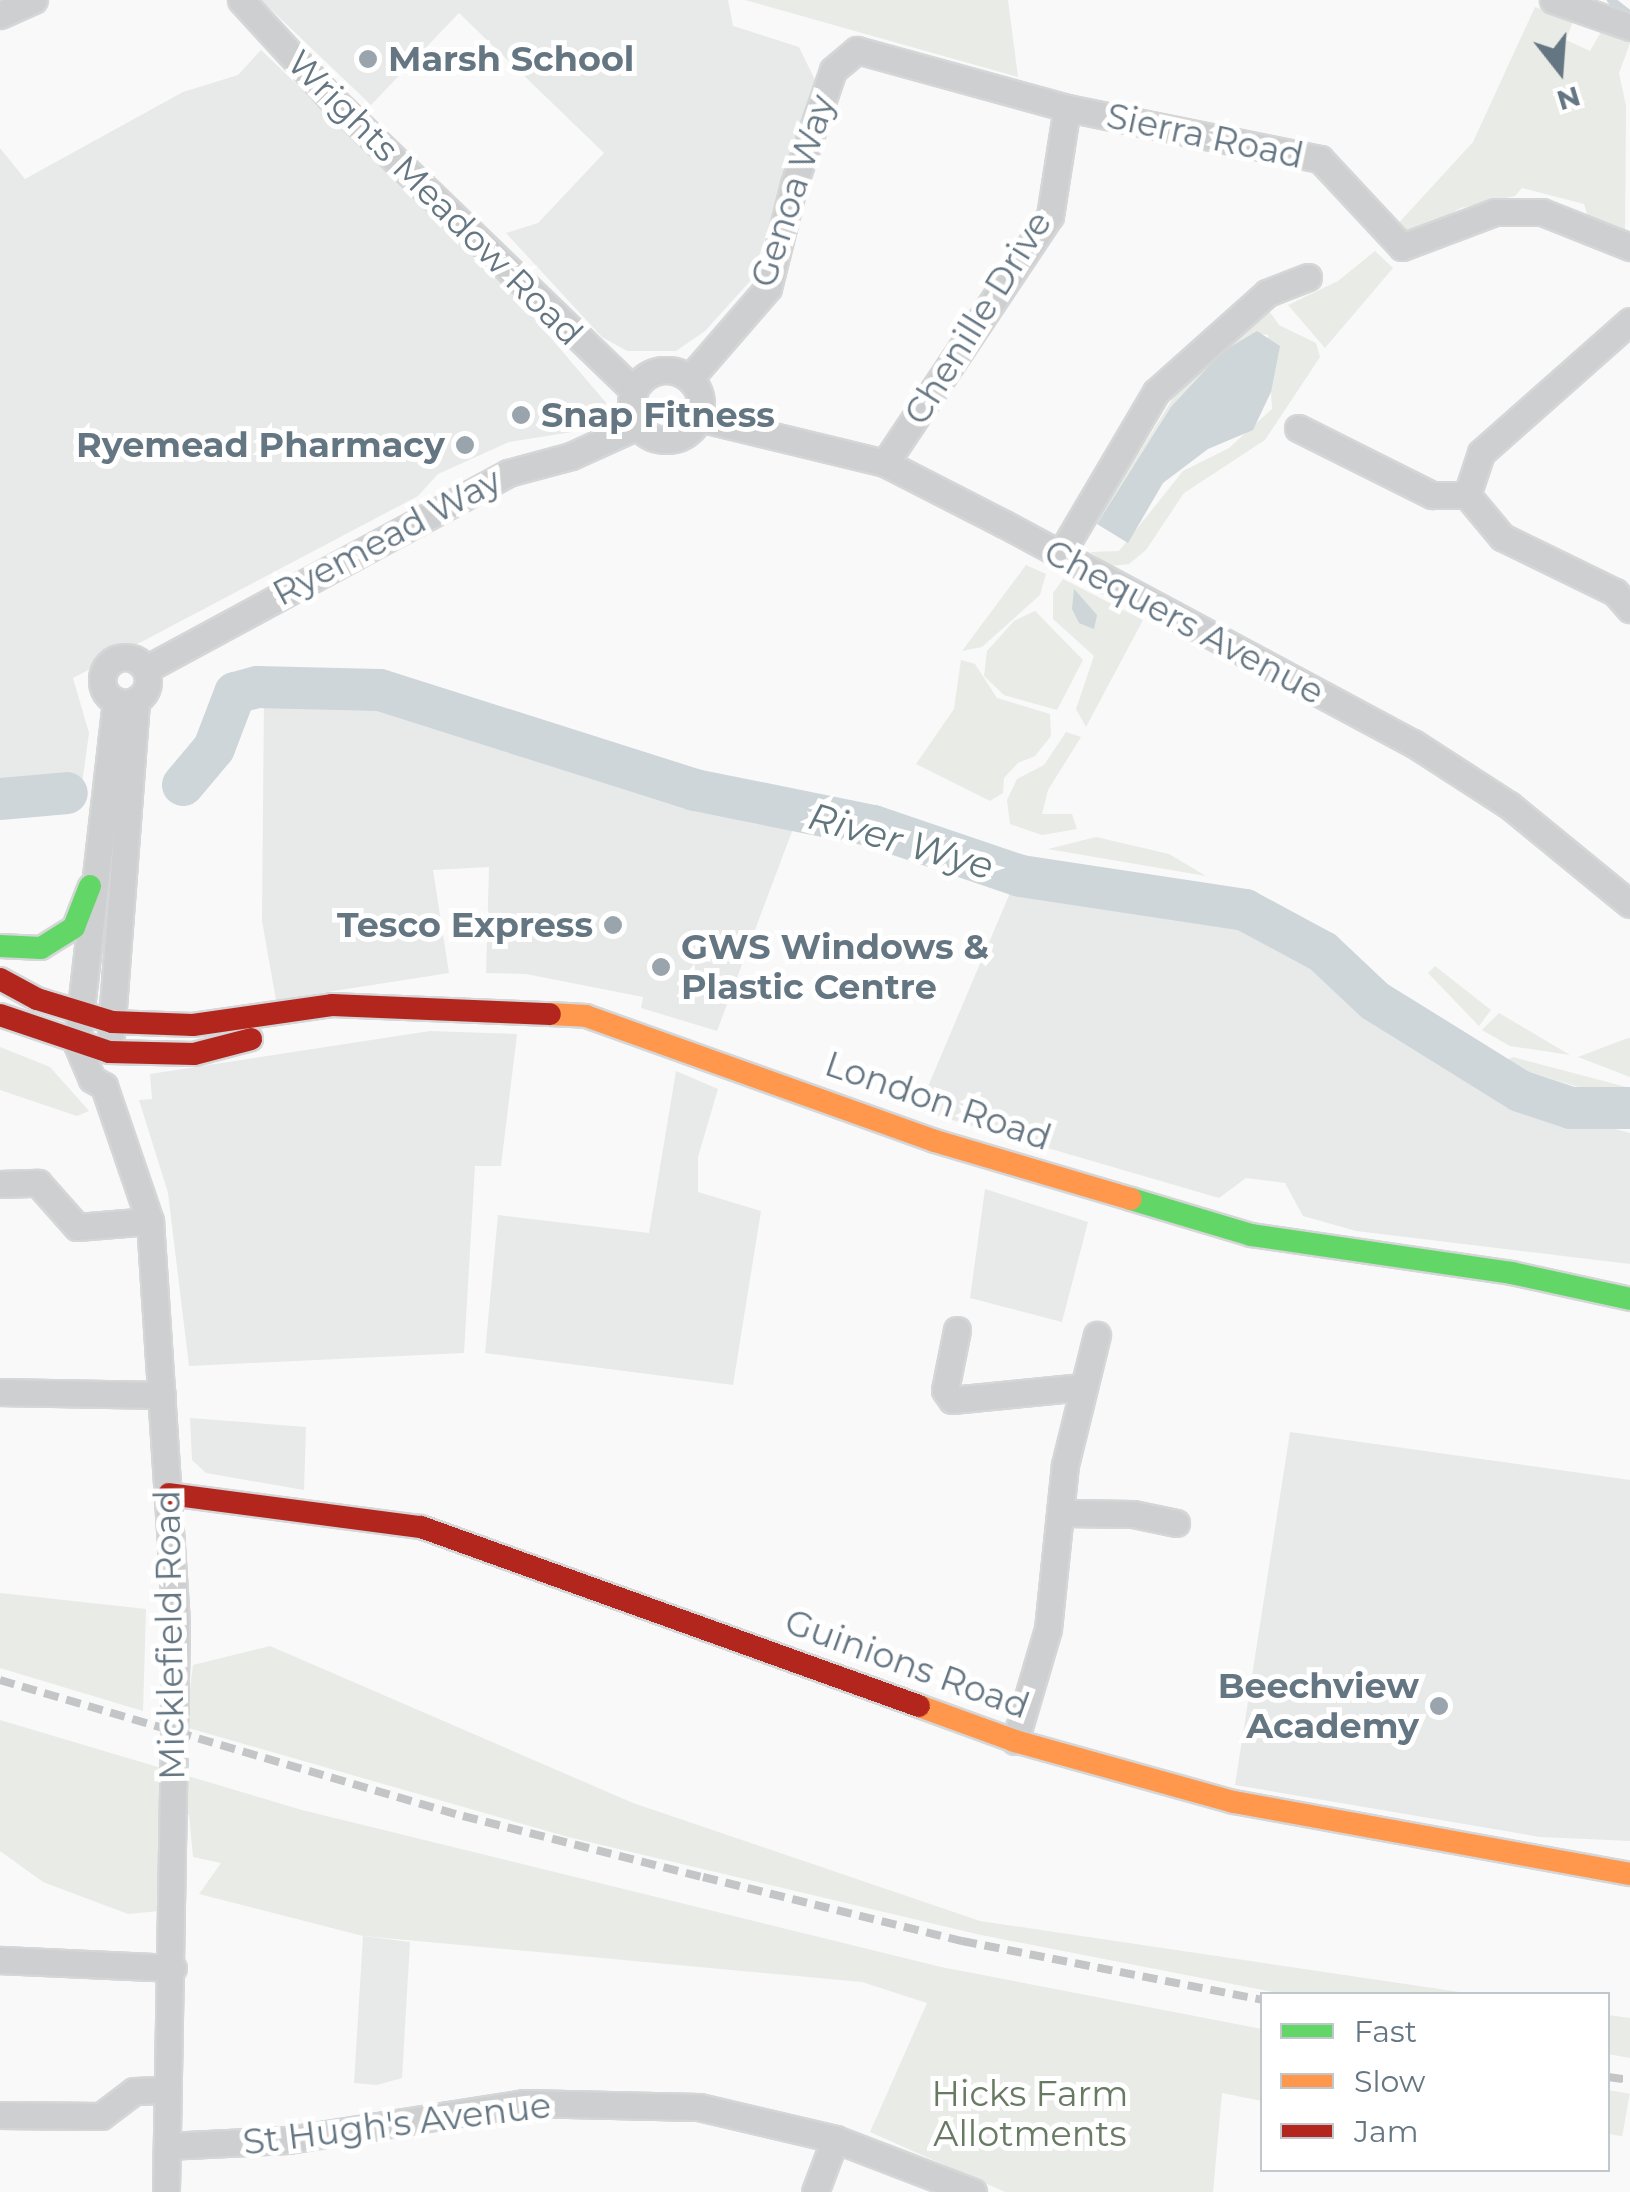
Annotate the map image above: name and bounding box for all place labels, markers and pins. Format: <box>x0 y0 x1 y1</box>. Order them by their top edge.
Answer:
place label: Marsh School <box>388 38 634 80</box>
marker: Marsh School <box>357 48 379 70</box>
place label: Snap Fitness <box>541 394 775 436</box>
marker: Snap Fitness <box>510 404 532 426</box>
place label: Ryemead Pharmacy <box>76 424 445 466</box>
marker: Ryemead Pharmacy <box>454 434 476 456</box>
place label: Tesco Express <box>337 904 593 946</box>
marker: Tesco Express <box>602 914 624 936</box>
place label: GWS Windows & Plastic Centre <box>681 926 989 1008</box>
marker: GWS Windows & Plastic Centre <box>650 956 672 978</box>
place label: Beechview Academy <box>1218 1665 1419 1747</box>
marker: Beechview Academy <box>1428 1695 1450 1717</box>

